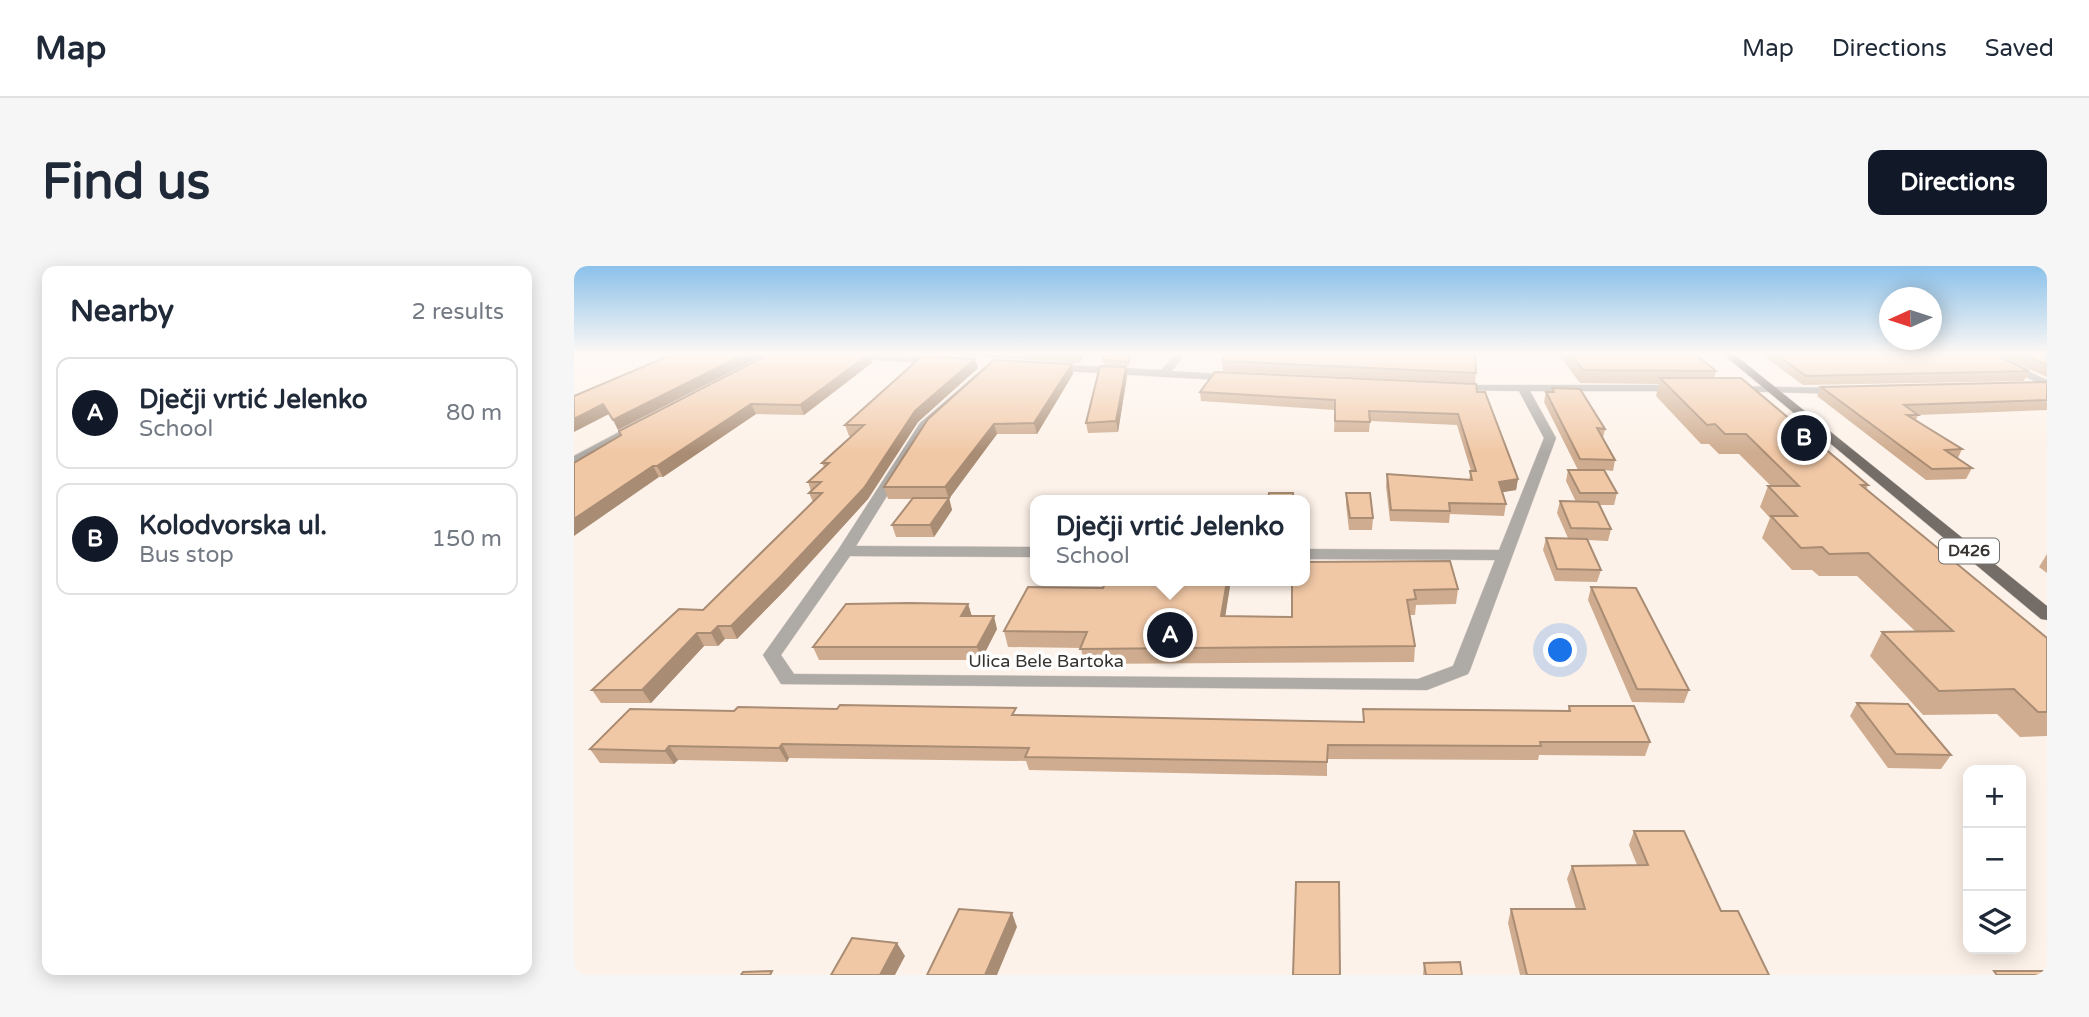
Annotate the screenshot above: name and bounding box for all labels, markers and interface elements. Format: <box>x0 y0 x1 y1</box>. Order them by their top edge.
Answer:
text: Map <box>35 29 106 68</box>
text: Map <box>1742 34 1794 63</box>
text: Directions <box>1832 34 1947 63</box>
text: Saved <box>1985 34 2054 63</box>
button: Directions <box>1868 150 2047 215</box>
text: Find us <box>42 153 210 212</box>
north arrow <box>1879 287 1942 350</box>
text: Nearby <box>70 293 174 330</box>
text: 2 results <box>411 298 504 326</box>
text: Dječji vrtić Jelenko <box>139 384 368 415</box>
text: A <box>86 399 104 427</box>
text: 80 m <box>446 399 502 427</box>
pin: B <box>1781 412 1827 464</box>
text: School <box>139 415 213 443</box>
popup <box>1030 495 1310 586</box>
text: Kolodvorska ul. <box>139 510 327 541</box>
text: Dječji vrtić Jelenko <box>1056 511 1284 542</box>
text: B <box>87 525 103 553</box>
text: 150 m <box>432 525 502 553</box>
road number: D426 <box>1939 538 1999 564</box>
text: Bus stop <box>139 541 234 569</box>
text: School <box>1056 542 1130 570</box>
pin: A <box>1147 609 1193 661</box>
your location <box>1543 633 1577 667</box>
street label: Ulica Bele Bartoka <box>968 650 1124 672</box>
map controls <box>1963 765 2026 954</box>
button: + <box>1963 765 2026 828</box>
button: − <box>1963 828 2026 891</box>
button: layers <box>1963 891 2026 954</box>

